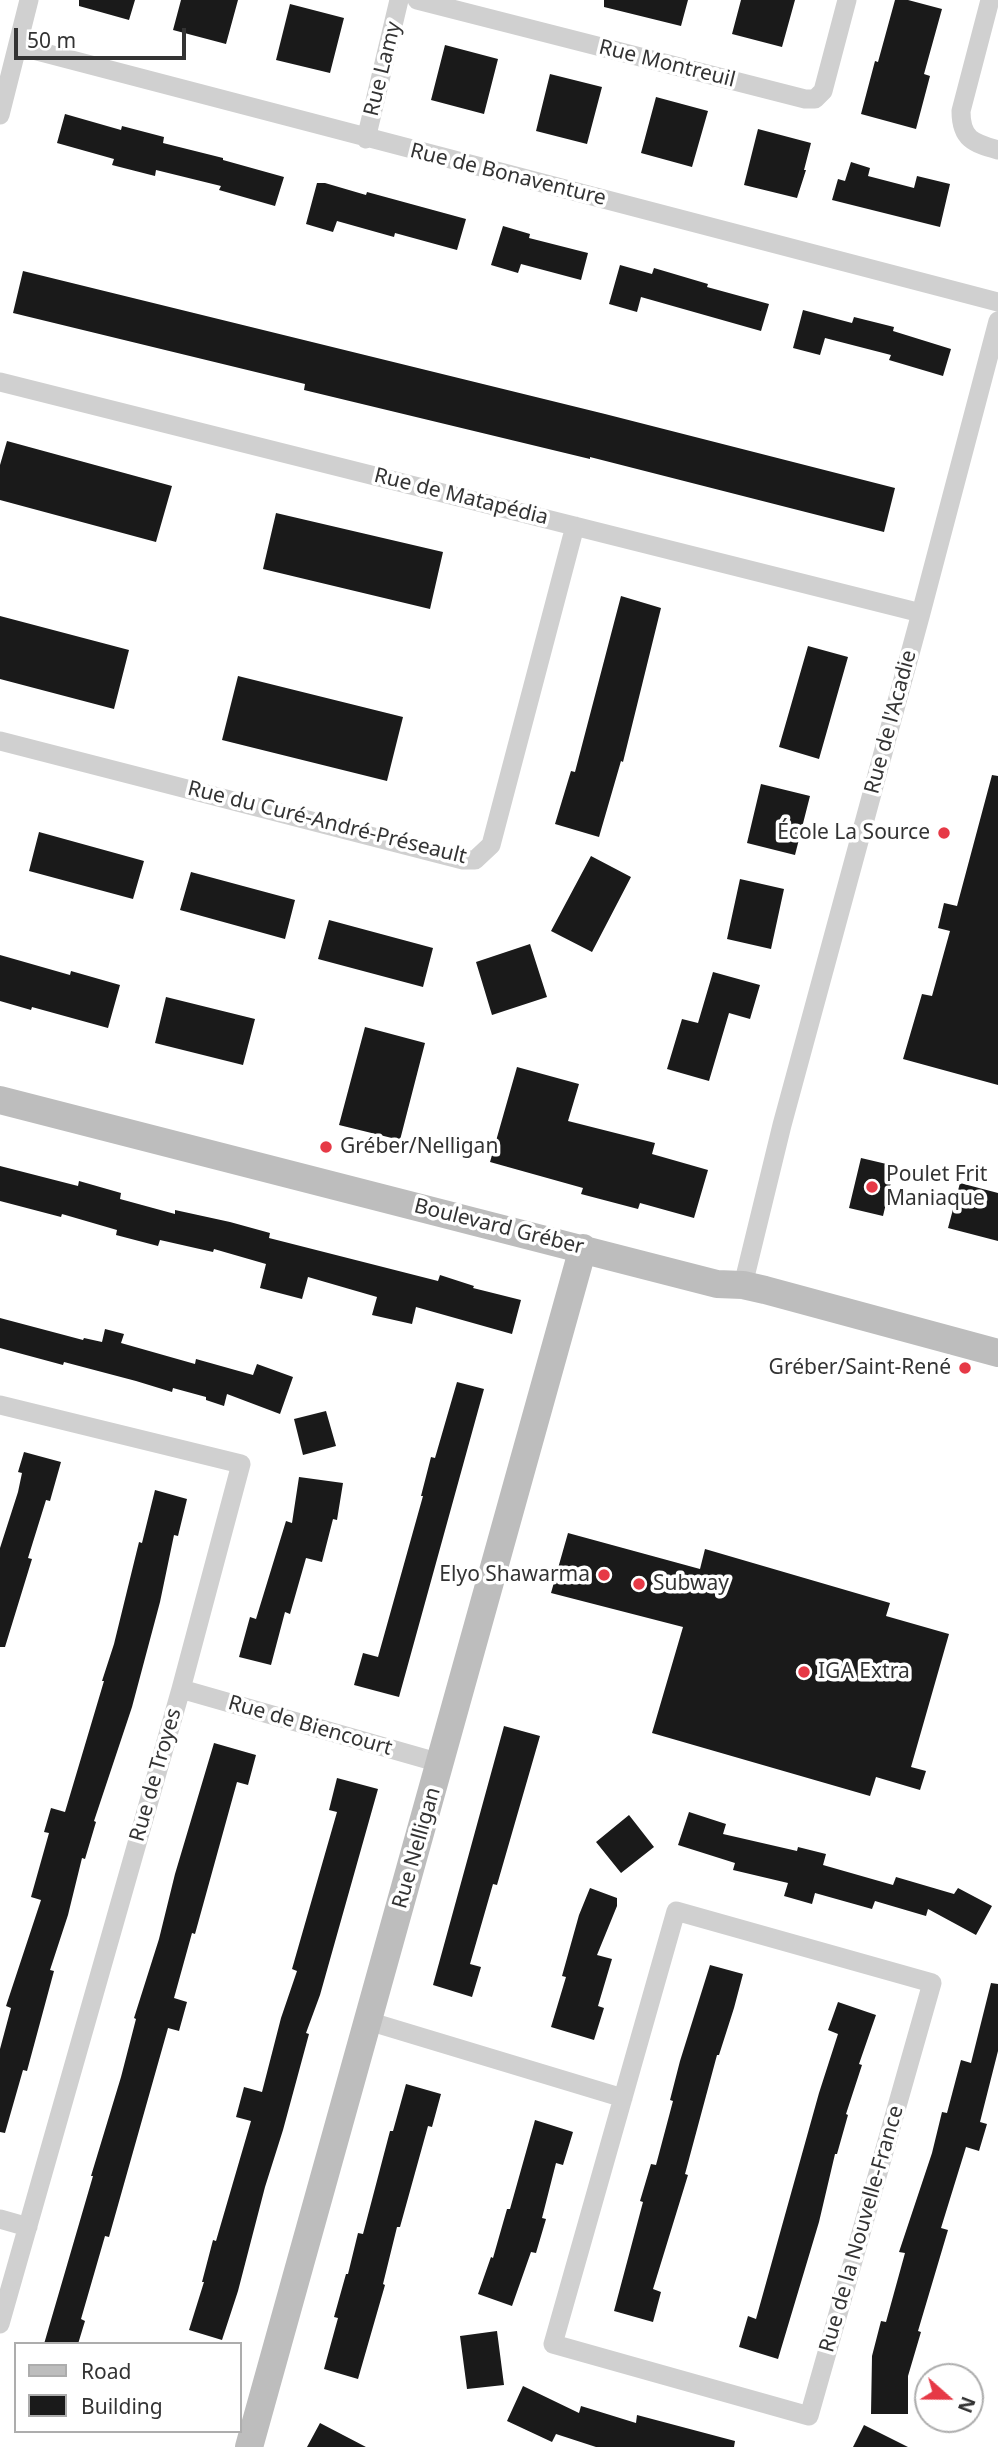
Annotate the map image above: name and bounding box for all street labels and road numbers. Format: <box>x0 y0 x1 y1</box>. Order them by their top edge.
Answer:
street label: Rue Lamy <box>359 19 407 119</box>
street label: Rue Montreuil <box>596 35 738 93</box>
street label: Rue de Bonaventure <box>408 138 608 212</box>
street label: Rue de Matapédia <box>371 463 551 531</box>
street label: Rue de l'Acadie <box>860 647 922 797</box>
street label: Rue du Curé-André-Préseault <box>185 776 469 870</box>
street label: Boulevard Gréber <box>412 1194 586 1260</box>
street label: Rue de Biencourt <box>225 1691 395 1761</box>
street label: Rue de Troyes <box>125 1706 187 1844</box>
street label: Rue Nelligan <box>388 1784 446 1912</box>
street label: Rue de la Nouvelle-France <box>815 2103 909 2355</box>

